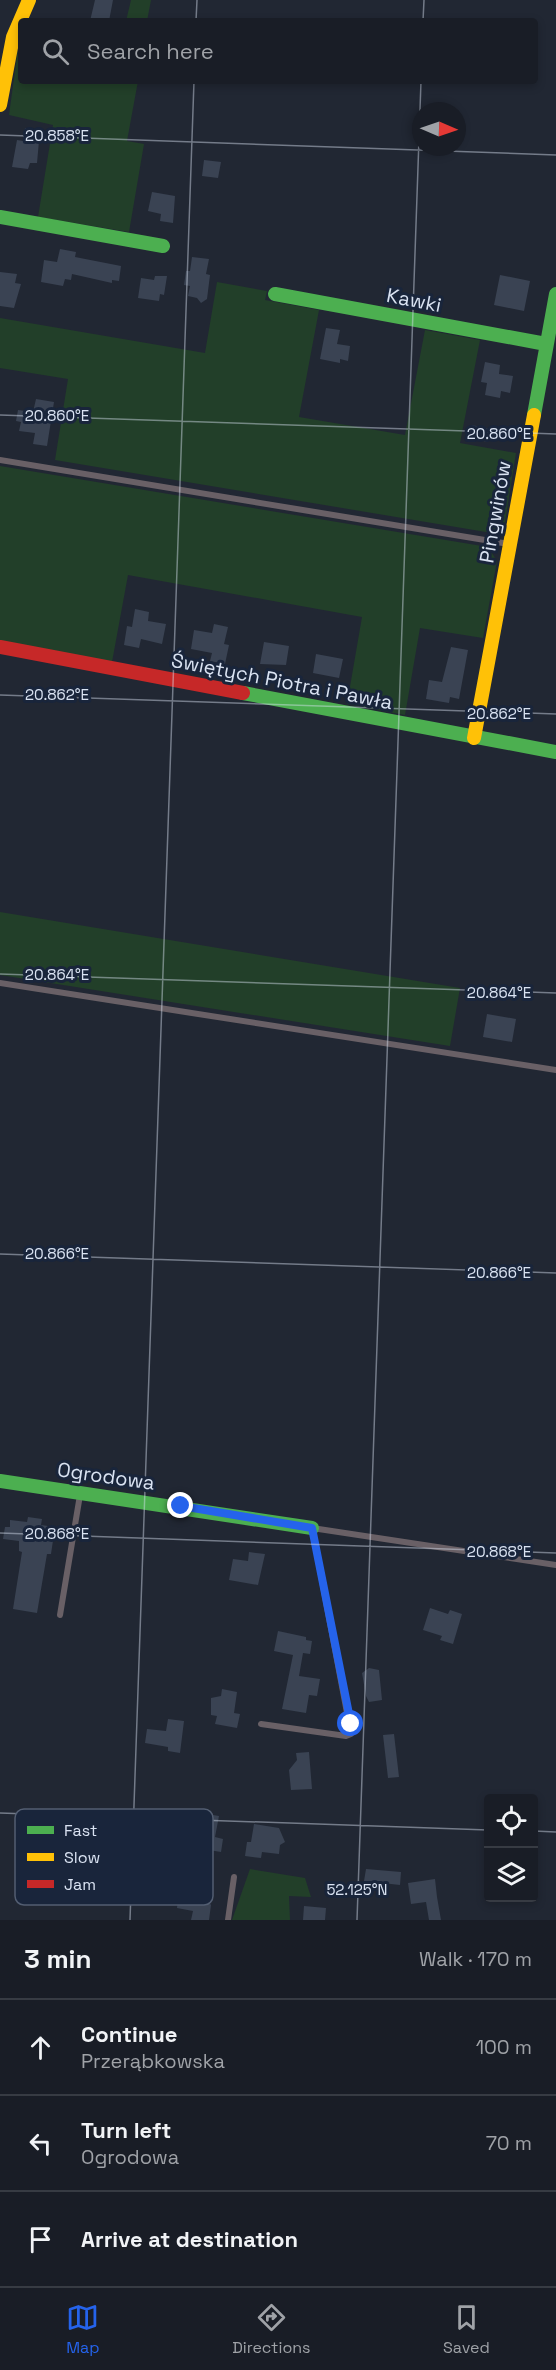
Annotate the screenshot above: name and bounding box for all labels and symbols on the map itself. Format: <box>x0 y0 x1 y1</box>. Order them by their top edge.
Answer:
north arrow <box>412 102 466 156</box>
text: 20.858°E <box>25 126 89 145</box>
street label: Kawki <box>384 282 444 318</box>
text: 20.860°E <box>25 406 89 425</box>
text: 20.860°E <box>467 424 531 443</box>
street label: Pingwinów <box>473 459 517 565</box>
street label: Świętych Piotra i Pawła <box>169 647 395 715</box>
text: 20.862°E <box>25 685 89 704</box>
text: 20.862°E <box>467 704 531 723</box>
text: 20.864°E <box>25 965 89 984</box>
text: 20.864°E <box>467 983 531 1002</box>
text: 20.866°E <box>25 1244 89 1263</box>
text: 20.866°E <box>467 1263 531 1282</box>
street label: Ogrodowa <box>56 1456 156 1496</box>
route end <box>167 1492 193 1518</box>
text: 20.868°E <box>25 1524 89 1543</box>
text: 20.868°E <box>467 1542 531 1561</box>
route start <box>337 1710 363 1736</box>
legend <box>15 1809 213 1905</box>
text: Fast <box>64 1820 97 1841</box>
text: Slow <box>64 1847 100 1868</box>
text: Jam <box>64 1874 96 1895</box>
text: 52.125°N <box>326 1880 388 1899</box>

